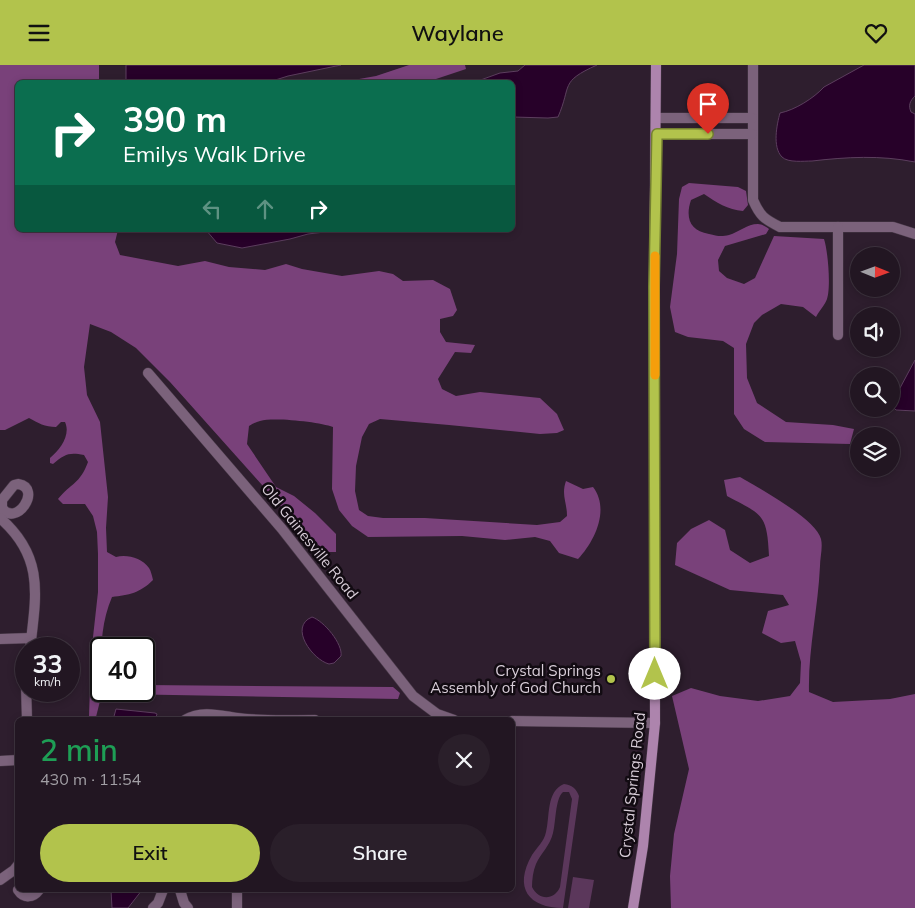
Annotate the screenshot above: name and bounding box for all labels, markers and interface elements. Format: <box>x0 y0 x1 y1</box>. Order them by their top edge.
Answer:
icon: menu <box>25 19 53 47</box>
text: Waylane <box>411 19 504 47</box>
icon: heart <box>862 19 890 47</box>
pin <box>687 83 729 134</box>
icon: arrive <box>694 90 722 118</box>
text: 390 m <box>123 97 227 141</box>
icon: right <box>40 100 105 165</box>
text: Emilys Walk Drive <box>123 140 306 168</box>
icon: left <box>198 195 226 223</box>
icon: ahead <box>251 195 279 223</box>
icon: right <box>304 195 332 223</box>
north arrow <box>850 247 900 297</box>
map controls <box>850 247 900 477</box>
button: sound <box>850 307 900 357</box>
button: search <box>850 367 900 417</box>
button: layers <box>850 427 900 477</box>
street label: Old Gainesville Road <box>258 479 362 603</box>
speed limit sign: 40 <box>90 637 155 702</box>
position arrow <box>628 647 680 699</box>
text: 33 <box>32 648 63 679</box>
place label: Crystal Springs Assembly of God Church <box>430 661 601 697</box>
marker: Crystal Springs Assembly of God Church <box>605 673 617 685</box>
text: km/h <box>34 674 61 689</box>
street label: Crystal Springs Road <box>615 711 649 859</box>
text: 2 min <box>40 731 118 769</box>
button: close <box>438 734 490 786</box>
text: 430 m · 11:54 <box>40 769 141 789</box>
button: Exit <box>40 824 260 882</box>
button: Share <box>270 824 490 882</box>

